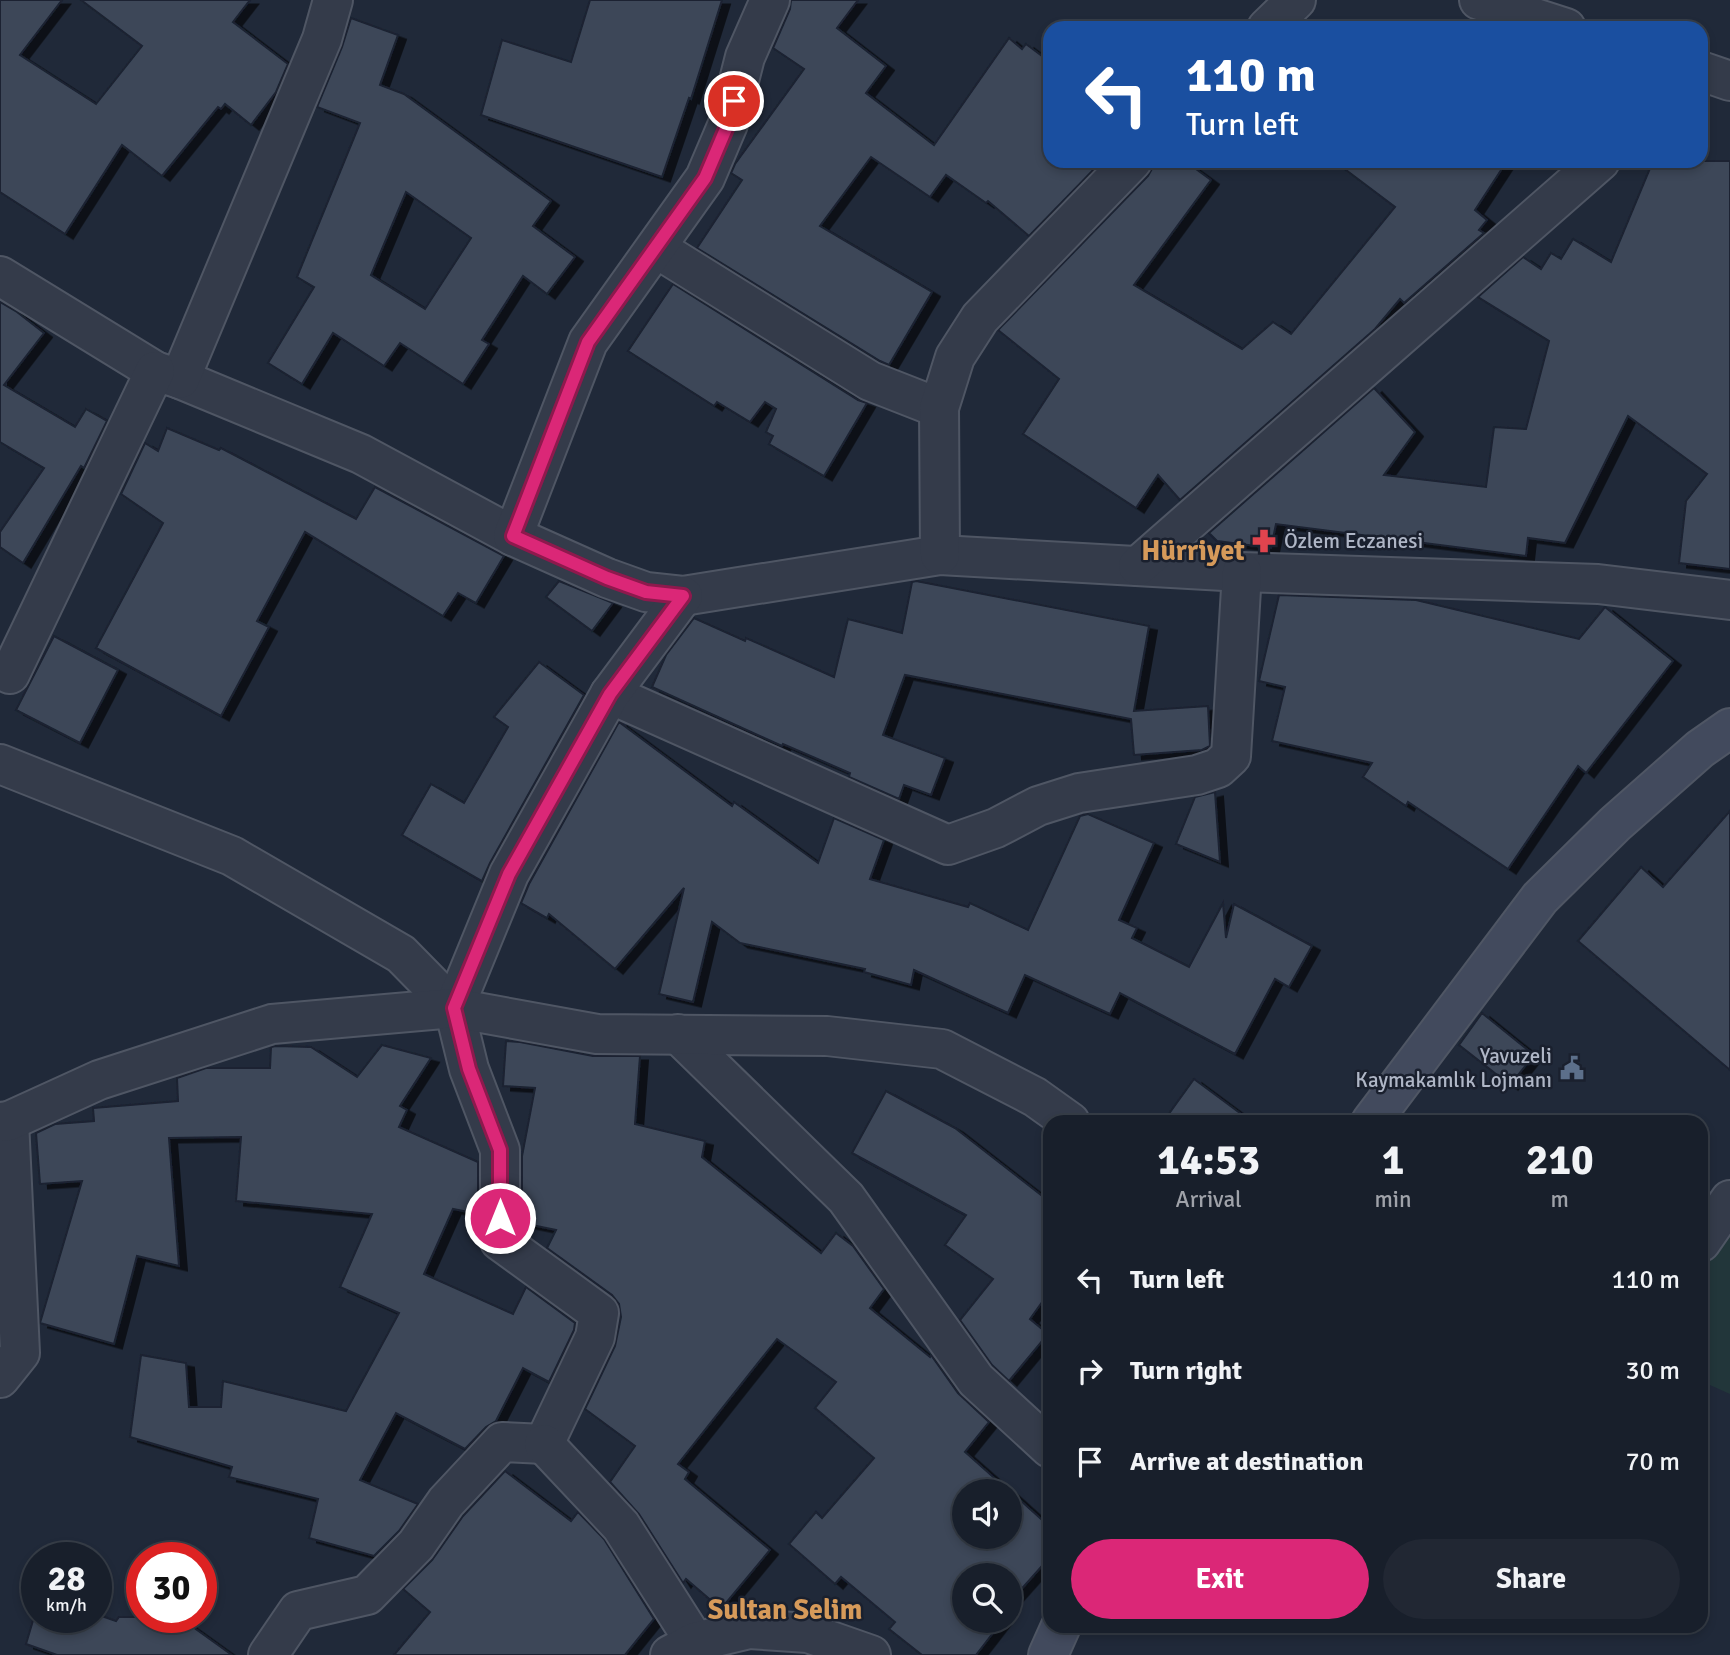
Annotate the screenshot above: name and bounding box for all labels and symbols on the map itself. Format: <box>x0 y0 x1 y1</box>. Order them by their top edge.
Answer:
pin <box>704 71 764 131</box>
pharmacy icon: Özlem Eczanesi <box>1250 527 1278 555</box>
place label: Özlem Eczanesi <box>1284 528 1423 554</box>
district label: Hürriyet <box>1141 534 1245 568</box>
place label: Yavuzeli Kaymakamlık Lojmanı <box>1355 1043 1552 1093</box>
public building icon: Yavuzeli Kaymakamlık Lojmanı <box>1558 1054 1586 1082</box>
position arrow <box>463 1181 537 1255</box>
speed limit sign: 30 <box>126 1542 217 1633</box>
district label: Sultan Selim <box>708 1593 862 1627</box>

